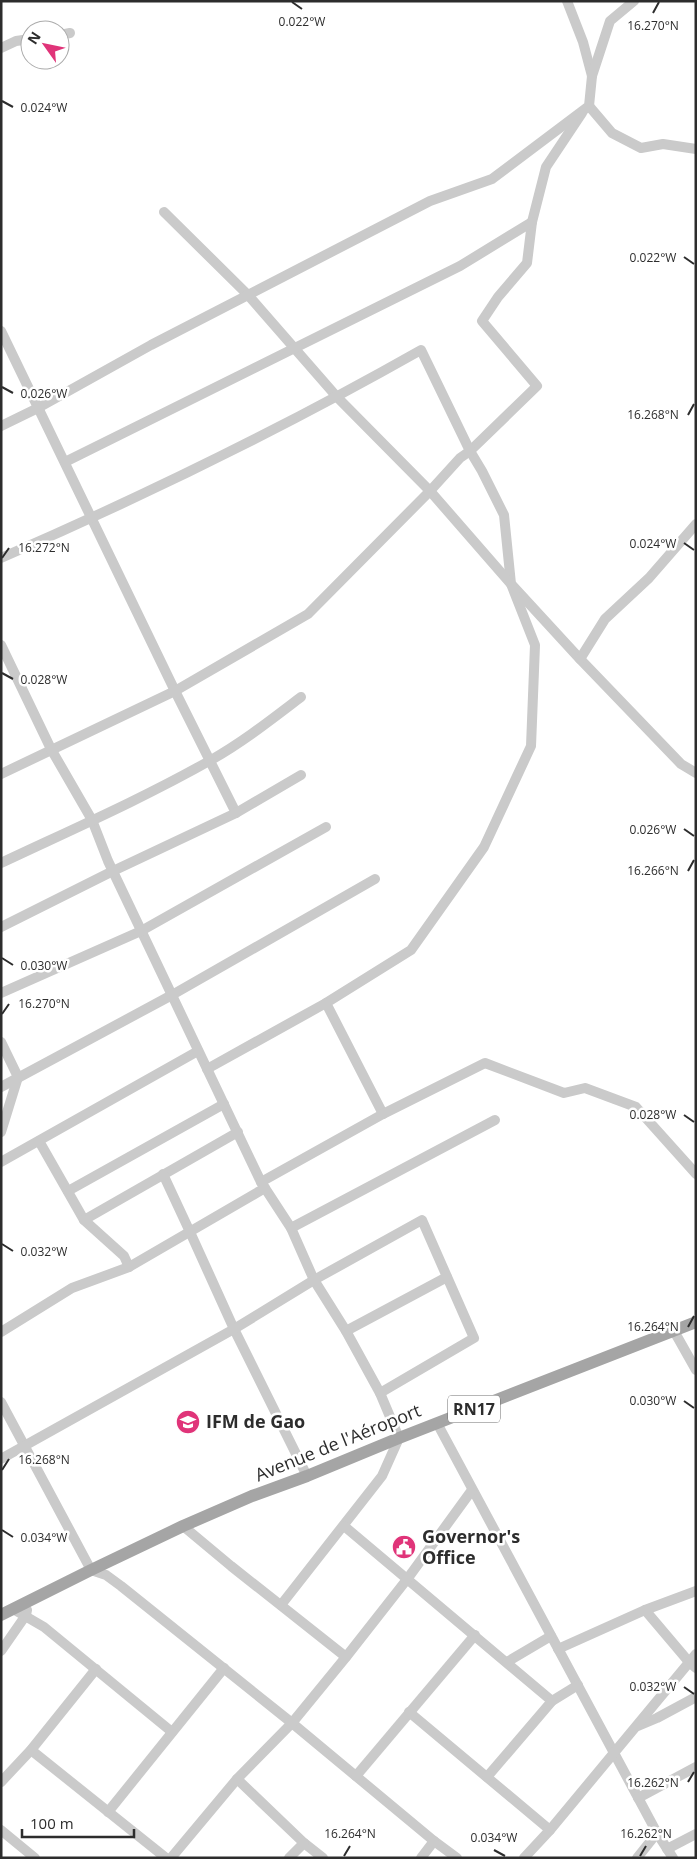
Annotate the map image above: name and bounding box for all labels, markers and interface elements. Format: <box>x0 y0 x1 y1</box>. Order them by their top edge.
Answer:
text: 0.022°W <box>279 13 325 30</box>
text: 16.270°N <box>627 17 679 34</box>
north arrow <box>20 20 70 70</box>
text: N <box>23 28 45 48</box>
text: 0.024°W <box>21 99 67 116</box>
text: 0.022°W <box>630 249 676 266</box>
text: 0.026°W <box>21 385 67 402</box>
text: 16.268°N <box>627 406 679 423</box>
text: 0.024°W <box>630 535 676 552</box>
text: 16.272°N <box>18 539 70 556</box>
text: 0.028°W <box>21 671 67 688</box>
text: 0.026°W <box>630 821 676 838</box>
text: 16.266°N <box>627 862 679 879</box>
text: 0.030°W <box>21 957 67 974</box>
text: 16.270°N <box>18 995 70 1012</box>
text: 0.028°W <box>630 1106 676 1123</box>
text: 0.032°W <box>21 1243 67 1260</box>
text: 16.264°N <box>627 1318 679 1335</box>
text: 0.030°W <box>630 1392 676 1409</box>
road number: RN17 <box>448 1396 500 1422</box>
street label: Avenue de l'Aéroport <box>251 1398 424 1486</box>
school or university icon: IFM de Gao <box>175 1409 201 1435</box>
place label: IFM de Gao <box>206 1409 305 1433</box>
text: 16.268°N <box>18 1451 70 1468</box>
place label: Governor's Office <box>422 1524 520 1569</box>
text: 0.034°W <box>21 1529 67 1546</box>
public building icon: Governor's Office <box>391 1534 417 1560</box>
text: 0.032°W <box>630 1678 676 1695</box>
text: 16.262°N <box>627 1774 679 1791</box>
scale bar <box>22 1806 135 1838</box>
text: 100 m <box>30 1813 74 1833</box>
text: 16.264°N <box>324 1825 376 1842</box>
text: 16.262°N <box>620 1825 672 1842</box>
text: 0.034°W <box>471 1829 517 1846</box>

